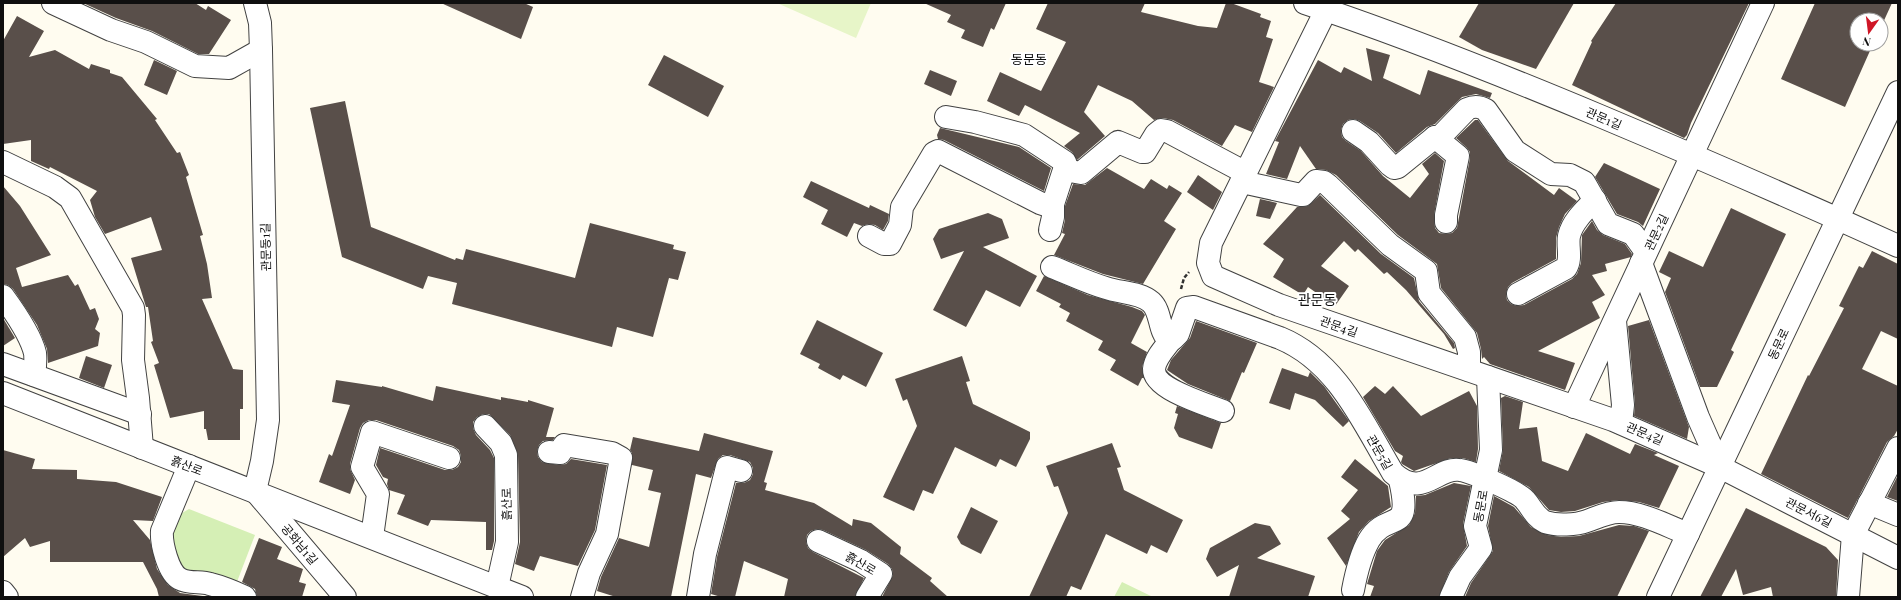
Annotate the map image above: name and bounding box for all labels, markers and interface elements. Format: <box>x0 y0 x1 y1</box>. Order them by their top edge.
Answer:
north arrow <box>1849 12 1889 52</box>
text: N <box>1861 34 1872 50</box>
district label: 동문동 <box>1011 50 1047 67</box>
street label: 관문1길 <box>1584 103 1624 133</box>
street label: 관문2길 <box>1641 211 1671 253</box>
street label: 관문동1길 <box>257 223 273 271</box>
district label: 관문동 <box>1298 290 1336 309</box>
street label: 관문4길 <box>1318 312 1360 340</box>
street label: 동문로 <box>1764 326 1792 362</box>
street label: 관문4길 <box>1624 418 1666 448</box>
street label: 관문5길 <box>1364 431 1396 473</box>
street label: 흙산로 <box>169 452 205 478</box>
street label: 흙산로 <box>498 487 514 521</box>
street label: 동문로 <box>1469 488 1491 524</box>
street label: 관문서6길 <box>1783 493 1835 531</box>
street label: 공화남1길 <box>278 520 322 568</box>
street label: 흙산로 <box>843 548 879 578</box>

